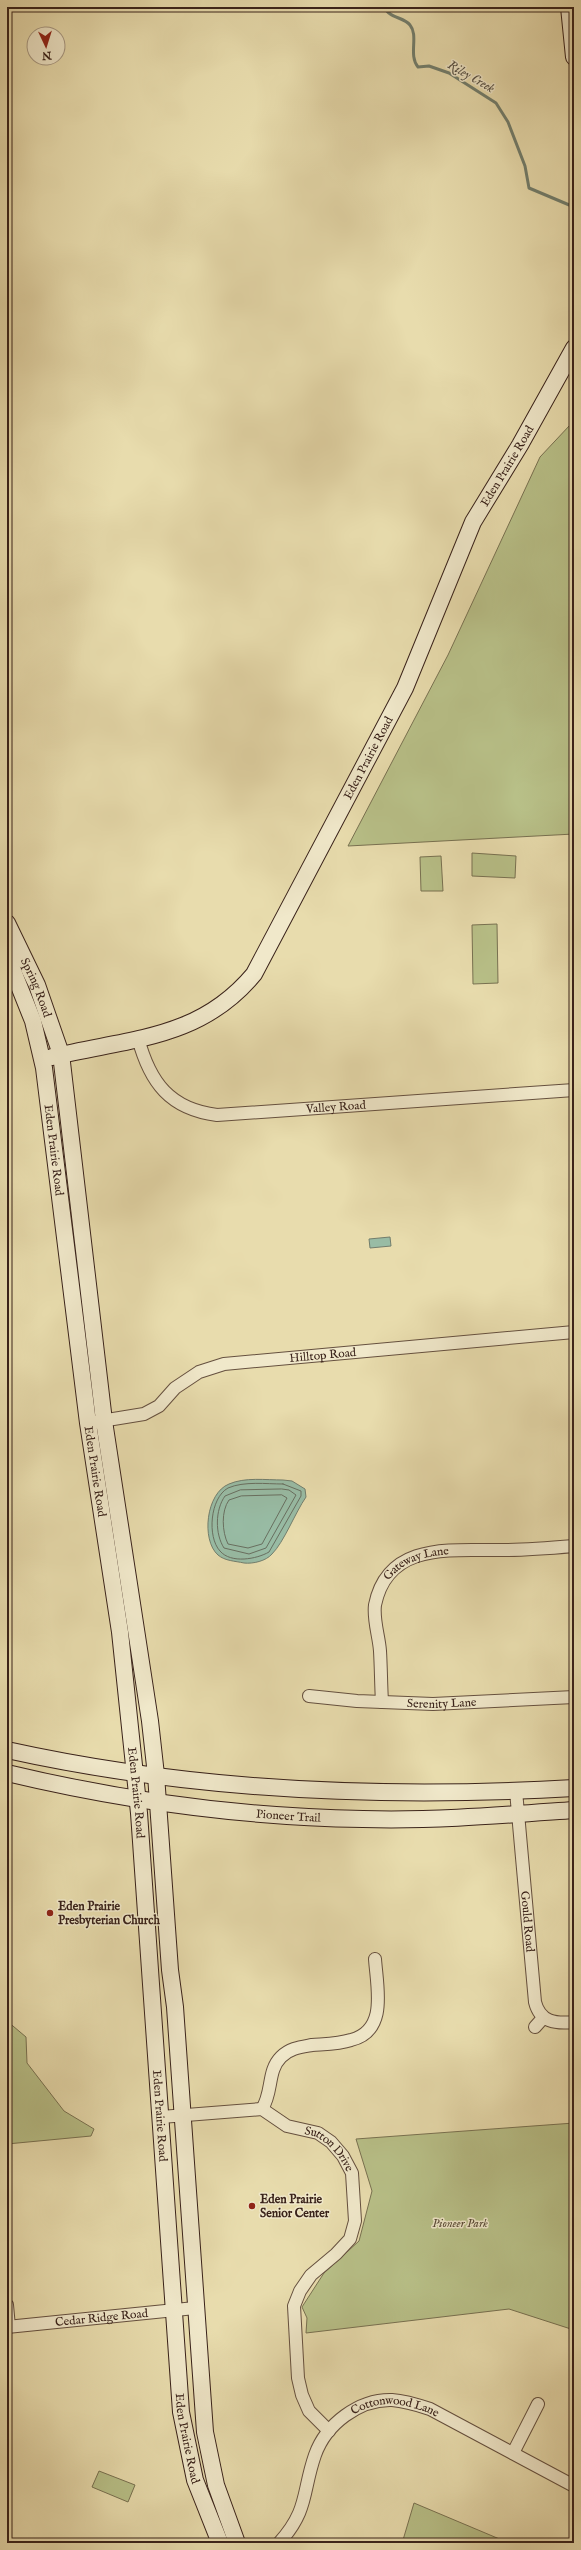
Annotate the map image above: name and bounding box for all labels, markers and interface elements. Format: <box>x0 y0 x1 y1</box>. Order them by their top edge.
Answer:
north arrow <box>26 26 66 66</box>
text: N <box>41 48 53 62</box>
water label: Riley Creek <box>444 57 498 98</box>
street label: Eden Prairie Road <box>477 422 537 509</box>
street label: Eden Prairie Road <box>340 713 396 802</box>
street label: Spring Road <box>17 955 55 1020</box>
street label: Valley Road <box>304 1097 367 1116</box>
street label: Eden Prairie Road <box>41 1104 67 1197</box>
street label: Hilltop Road <box>289 1344 357 1365</box>
street label: Eden Prairie Road <box>81 1425 110 1519</box>
street label: Gateway Lane <box>380 1543 450 1583</box>
street label: Serenity Lane <box>407 1694 477 1712</box>
street label: Eden Prairie Road <box>125 1746 148 1840</box>
street label: Pioneer Trail <box>255 1806 322 1825</box>
street label: Gould Road <box>518 1890 538 1953</box>
place label: Eden Prairie Presbyterian Church <box>58 1899 160 1929</box>
marker: Eden Prairie Presbyterian Church <box>45 1908 55 1918</box>
street label: Eden Prairie Road <box>150 2069 171 2163</box>
street label: Sutton Drive <box>303 2123 358 2174</box>
place label: Eden Prairie Senior Center <box>260 2192 330 2221</box>
marker: Eden Prairie Senior Center <box>247 2201 257 2211</box>
park label: Pioneer Park <box>432 2216 488 2231</box>
street label: Cedar Ridge Road <box>54 2305 149 2330</box>
text: Cottonwood Lane <box>348 2392 442 2420</box>
street label: Eden Prairie Road <box>172 2393 204 2487</box>
street label: Cottonwood Lane <box>349 2409 441 2423</box>

